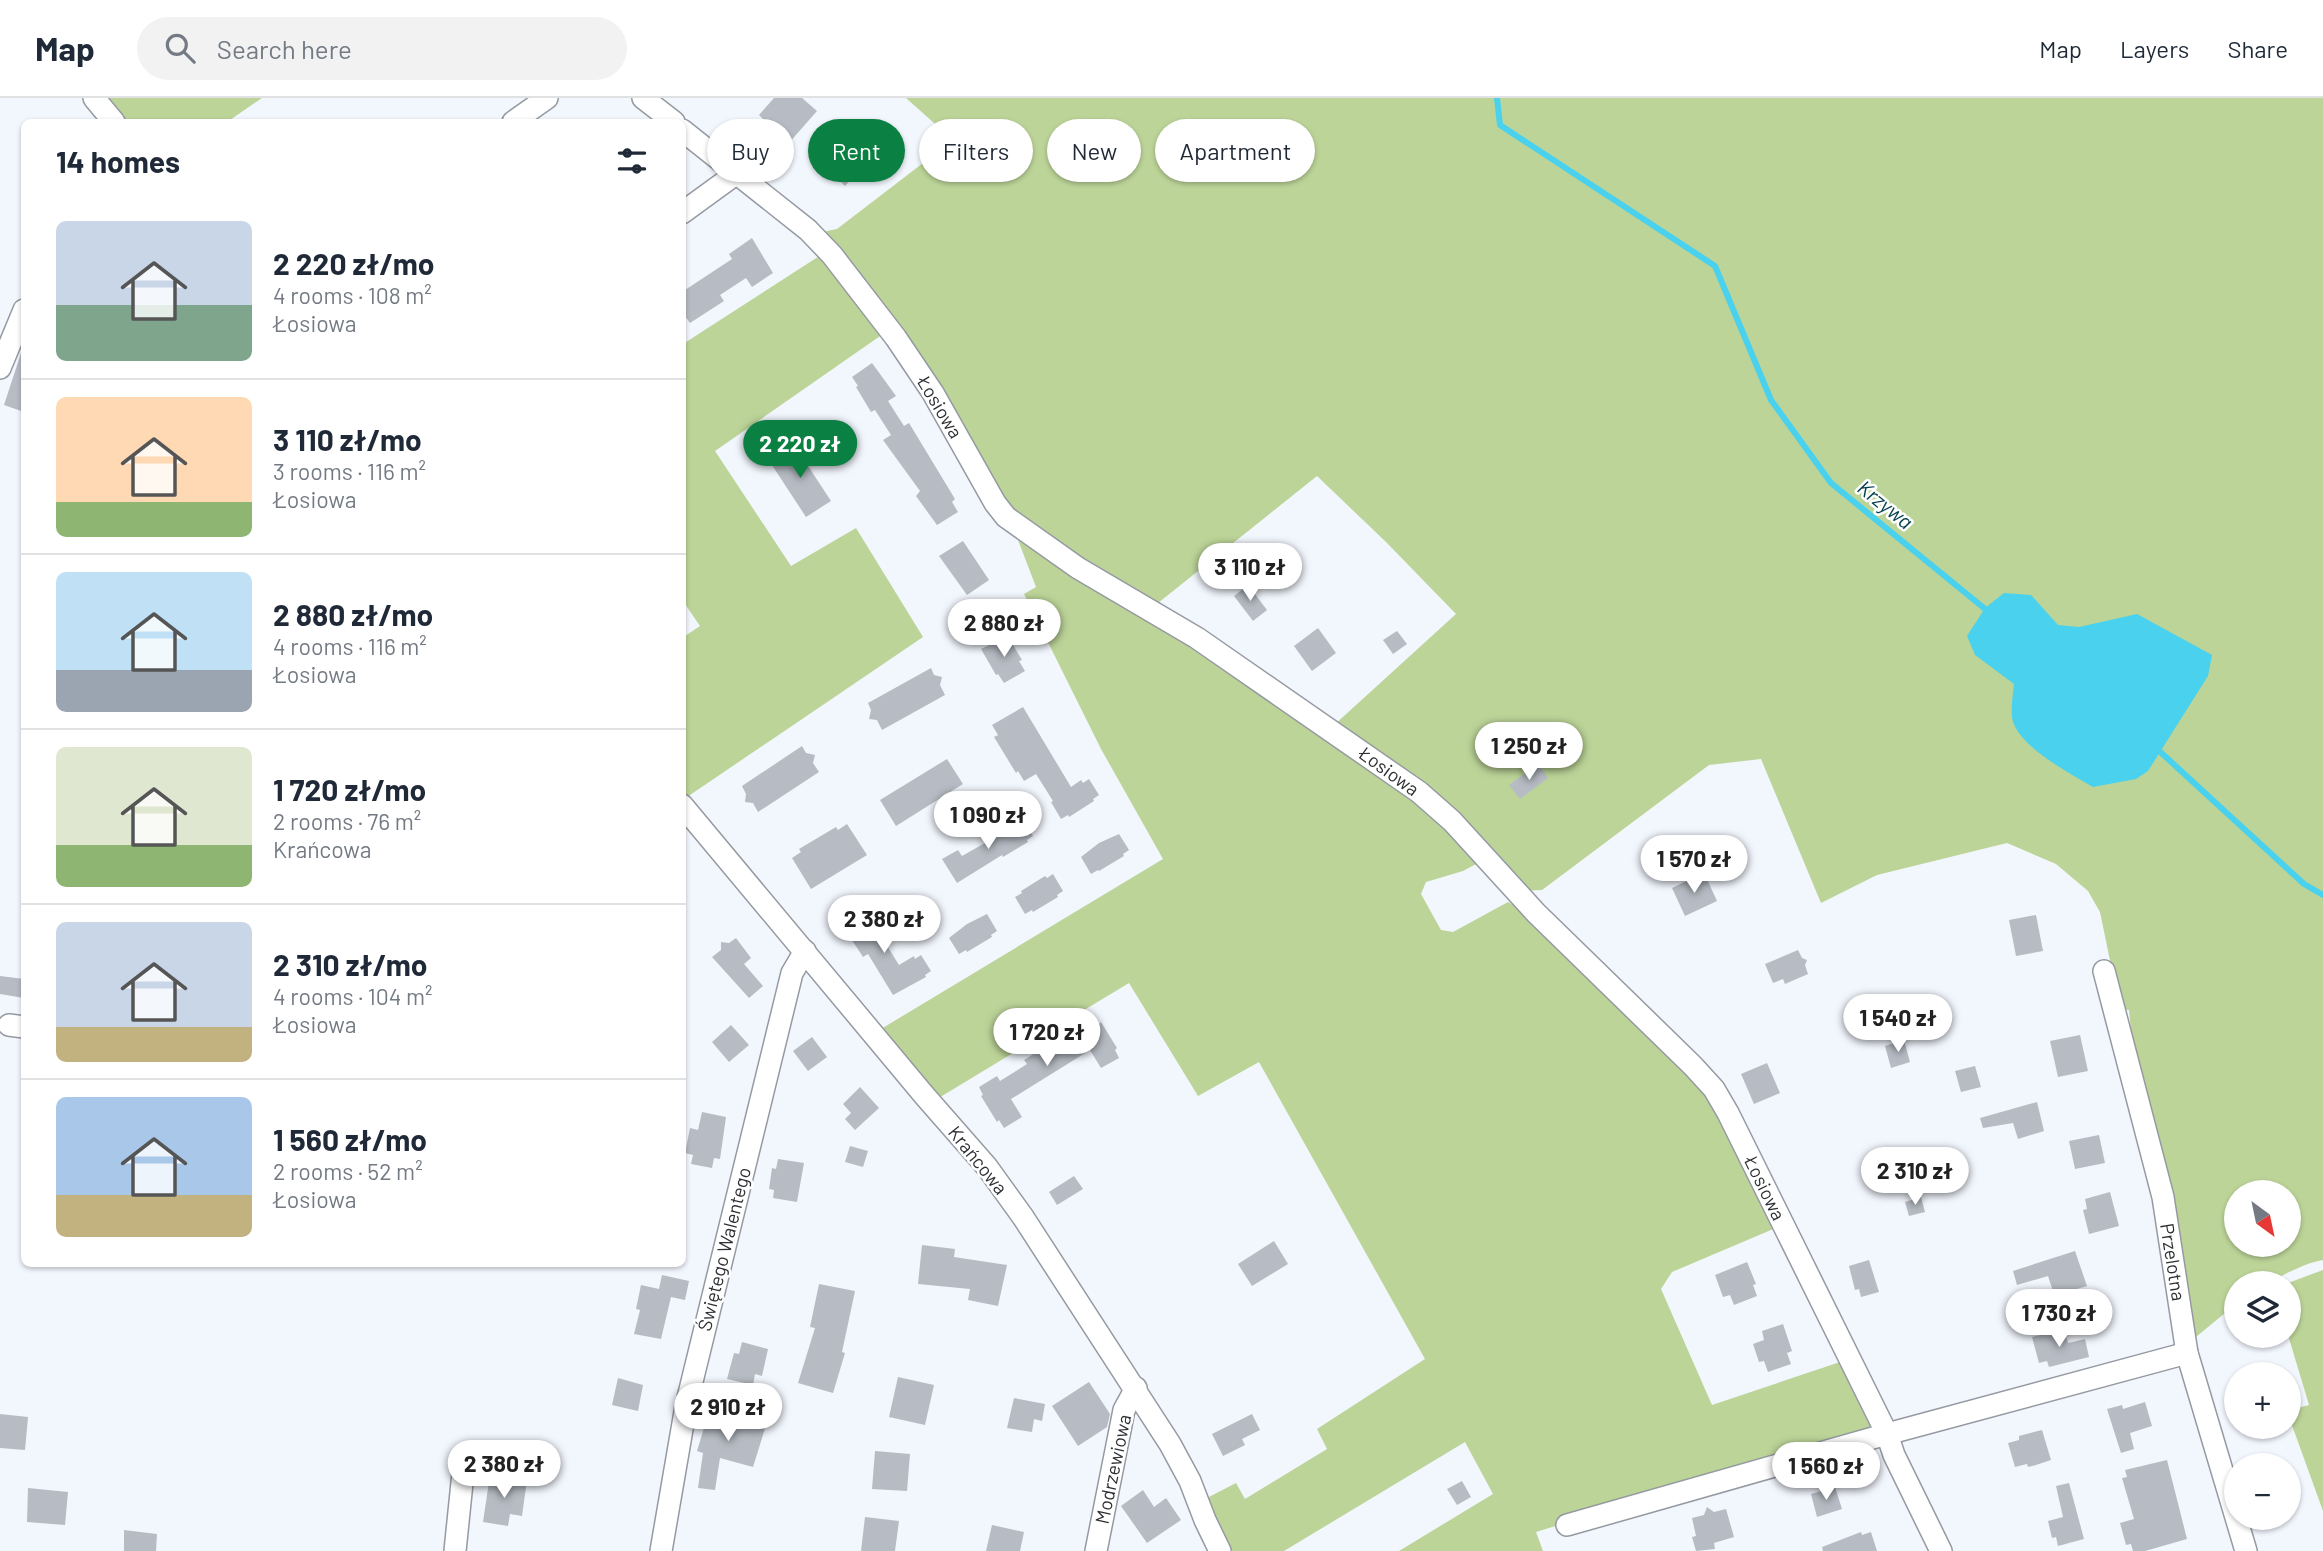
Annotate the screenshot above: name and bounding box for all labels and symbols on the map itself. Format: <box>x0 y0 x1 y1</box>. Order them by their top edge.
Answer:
street label: Łosiowa <box>912 370 968 442</box>
pin: 2 220 zł <box>728 420 872 480</box>
water label: Krzywa <box>1853 474 1919 534</box>
pin: 3 110 zł <box>1178 544 1322 603</box>
pin: 2 880 zł <box>932 600 1076 659</box>
pin: 1 250 zł <box>1457 722 1601 782</box>
street label: Łosiowa <box>1354 740 1424 800</box>
pin: 1 090 zł <box>916 792 1060 851</box>
pin: 1 570 zł <box>1622 836 1766 895</box>
pin: 2 380 zł <box>812 896 956 955</box>
pin: 1 540 zł <box>1826 995 1970 1054</box>
pin: 1 720 zł <box>975 1009 1119 1068</box>
street label: Krańcowa <box>944 1121 1013 1199</box>
pin: 2 310 zł <box>1843 1148 1987 1207</box>
street label: Łosiowa <box>1740 1151 1791 1224</box>
street label: Świętego Walentego <box>692 1164 755 1333</box>
north arrow <box>2224 1180 2301 1256</box>
street label: Przelotna <box>2156 1221 2191 1302</box>
pin: 1 730 zł <box>1987 1290 2131 1349</box>
pin: 2 910 zł <box>656 1384 800 1443</box>
street label: Modrzewiowa <box>1090 1412 1135 1526</box>
pin: 2 380 zł <box>432 1440 576 1500</box>
pin: 1 560 zł <box>1754 1442 1898 1502</box>

